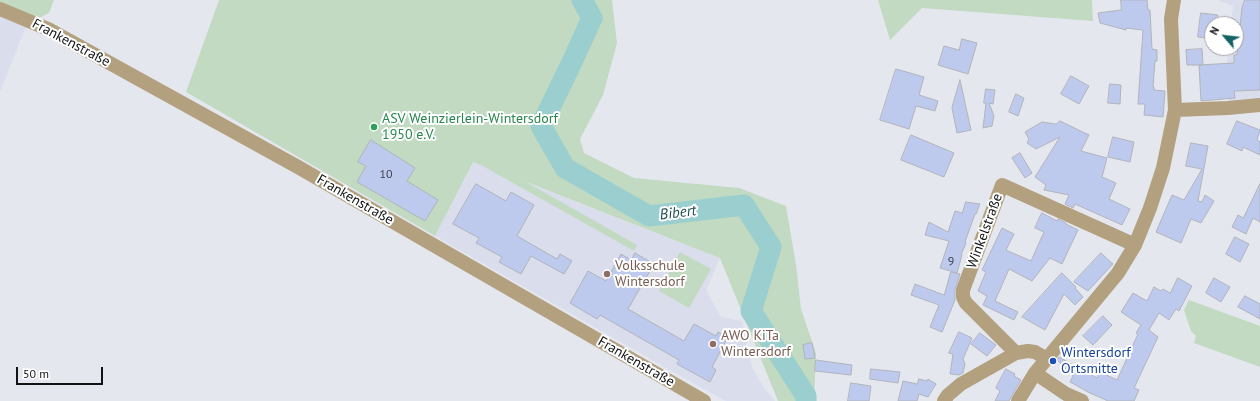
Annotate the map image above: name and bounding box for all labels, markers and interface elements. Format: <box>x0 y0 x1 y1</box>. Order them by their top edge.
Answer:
street label: Frankenstraße <box>29 15 113 71</box>
north arrow <box>1204 16 1244 56</box>
text: N <box>1206 24 1222 37</box>
place label: ASV Weinzierlein-Wintersdorf 1950 e.V. <box>382 111 558 144</box>
marker: ASV Weinzierlein-Wintersdorf 1950 e.V. <box>369 122 379 132</box>
house number: 10 <box>379 168 393 182</box>
street label: Frankenstraße <box>314 171 396 229</box>
street label: Winkelstraße <box>964 191 1006 271</box>
water label: Bibert <box>659 202 697 224</box>
house number: 9 <box>948 255 954 269</box>
place label: Volksschule Wintersdorf <box>615 258 685 290</box>
marker: Volksschule Wintersdorf <box>602 269 612 279</box>
place label: AWO KiTa Wintersdorf <box>721 328 791 360</box>
street label: Frankenstraße <box>595 333 677 391</box>
marker: AWO KiTa Wintersdorf <box>708 339 718 349</box>
place label: Wintersdorf Ortsmitte <box>1061 345 1131 378</box>
marker: Wintersdorf Ortsmitte <box>1048 356 1058 366</box>
scale bar <box>18 359 105 385</box>
text: 50 m <box>23 366 49 381</box>

